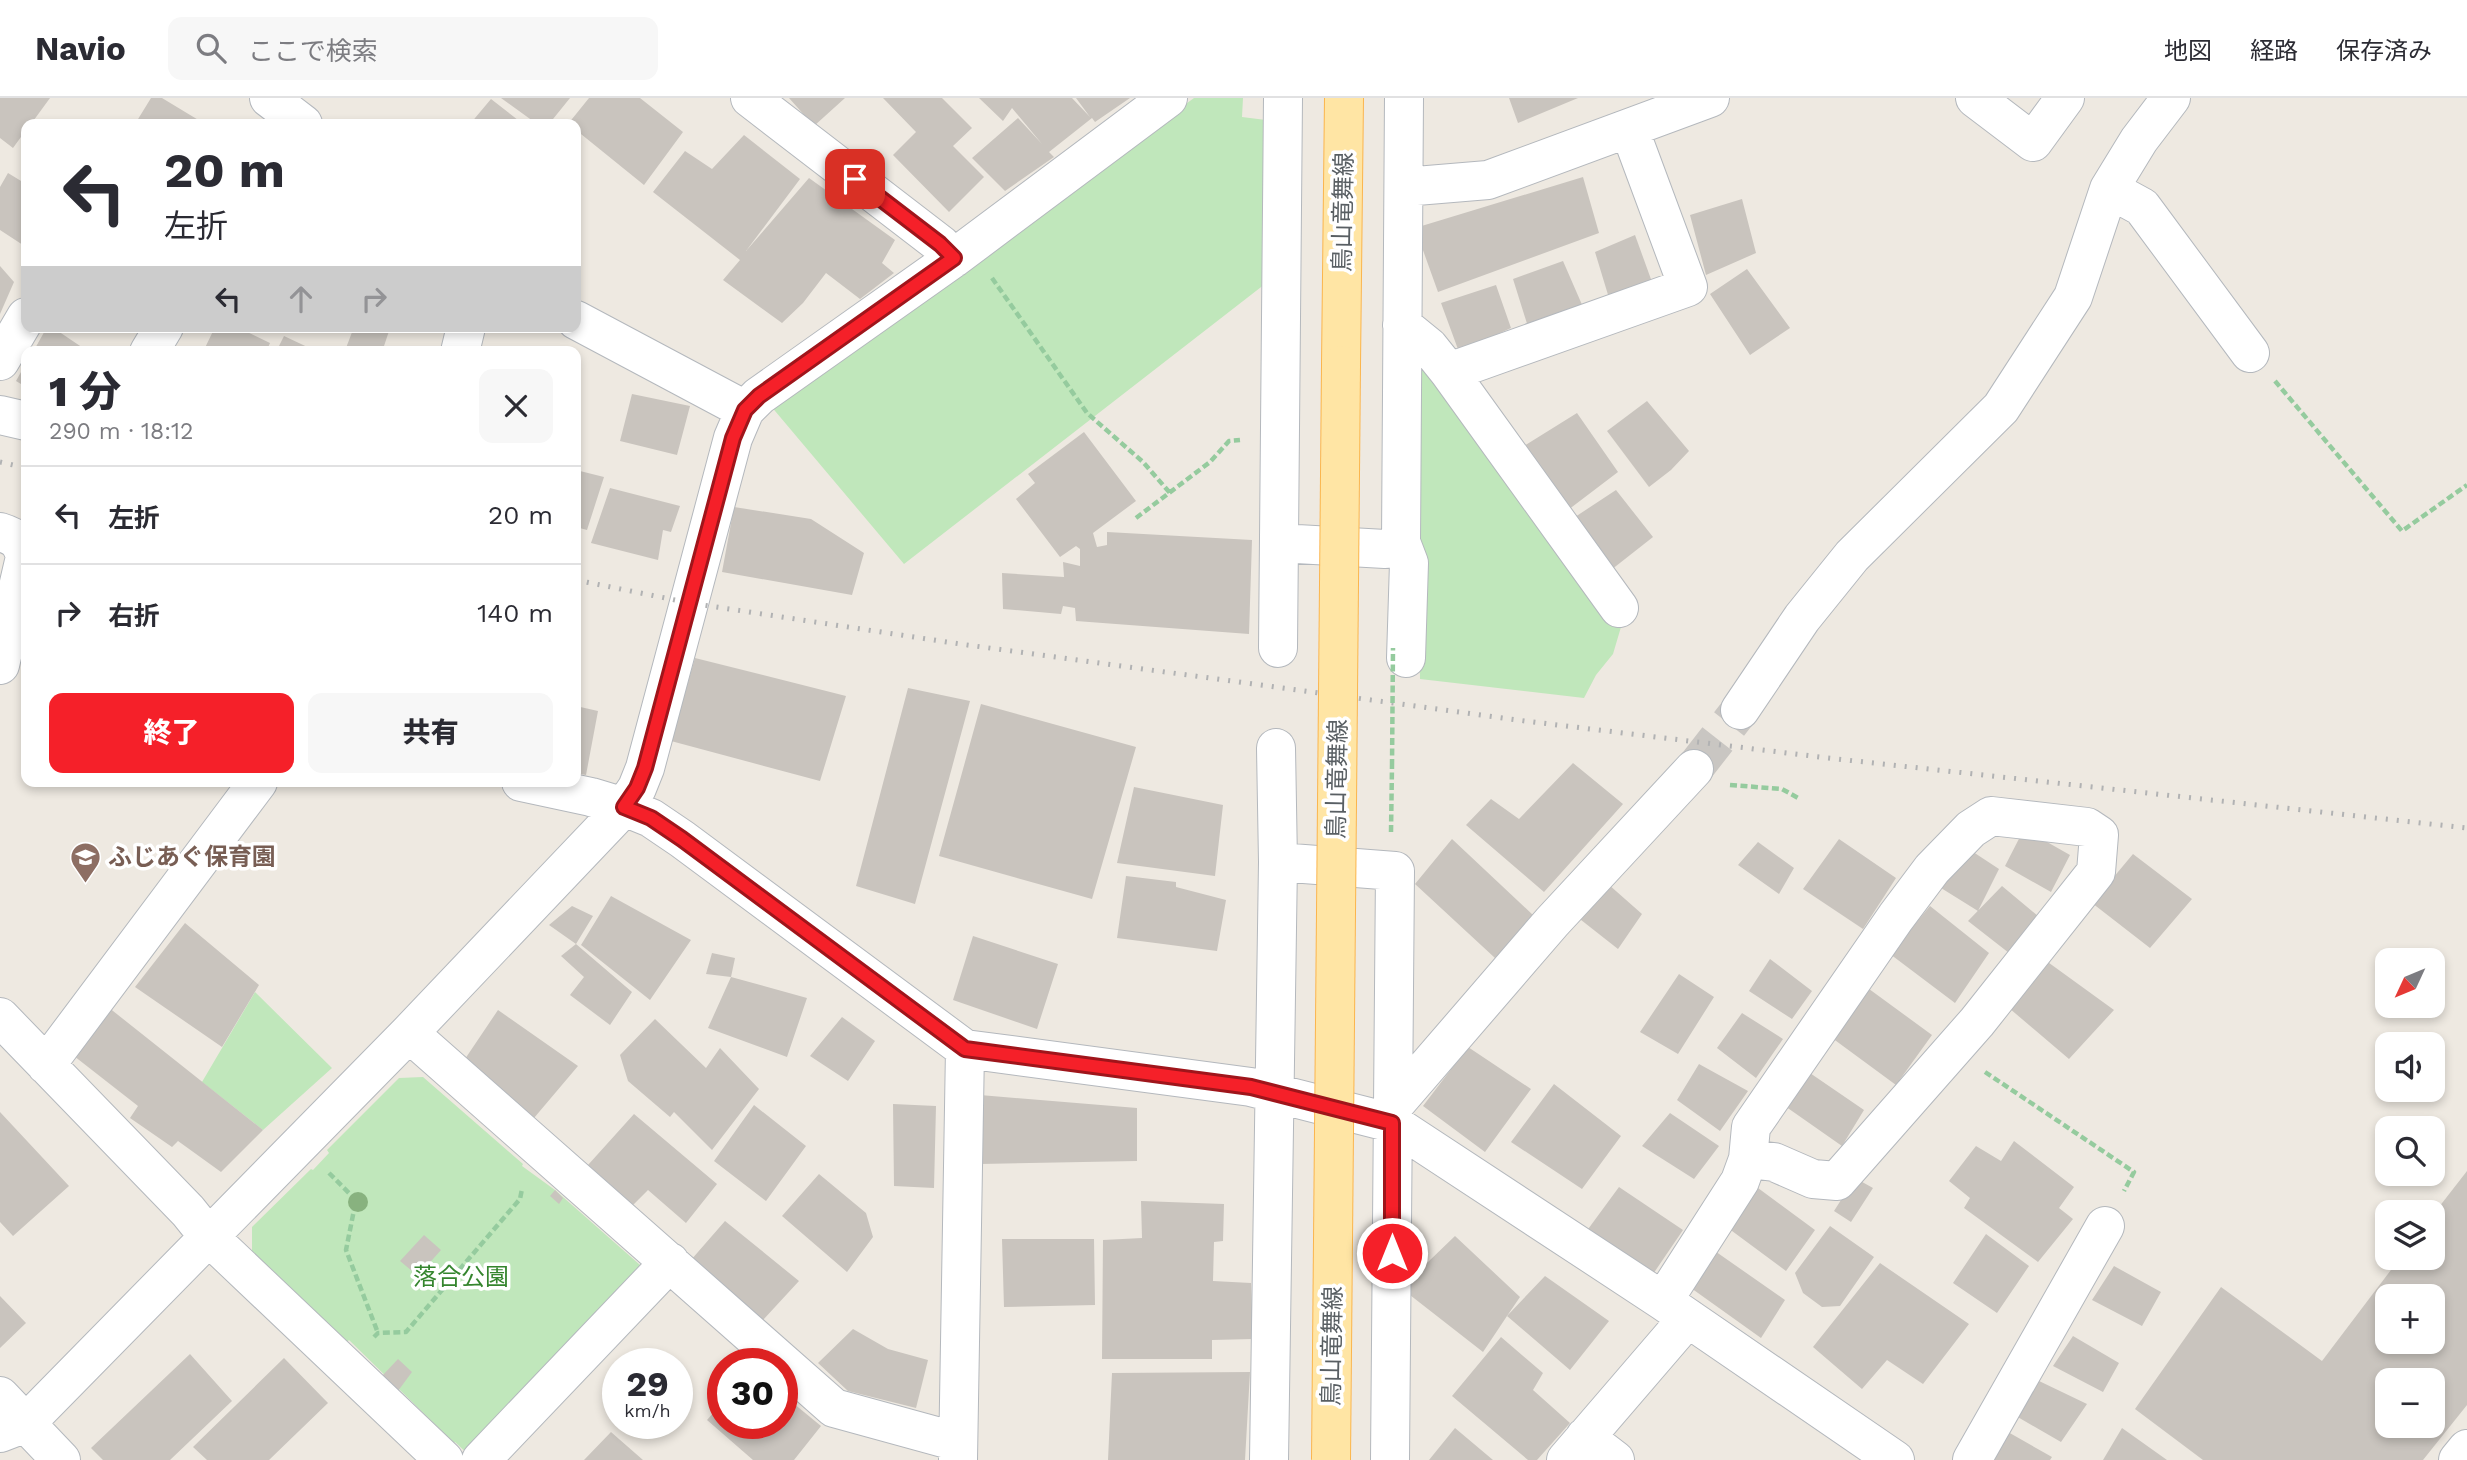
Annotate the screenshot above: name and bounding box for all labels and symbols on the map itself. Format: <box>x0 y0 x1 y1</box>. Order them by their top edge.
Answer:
pin <box>825 149 885 209</box>
street label: 鳥山竜舞線 <box>1328 152 1358 272</box>
street label: 鳥山竜舞線 <box>1322 719 1352 839</box>
school or university icon: ふじあぐ保育園 <box>68 840 102 884</box>
place label: ふじあぐ保育園 <box>108 843 276 871</box>
north arrow <box>2375 948 2445 1018</box>
position arrow <box>1355 1216 1429 1290</box>
park label: 落合公園 <box>413 1263 509 1291</box>
street label: 鳥山竜舞線 <box>1317 1286 1347 1406</box>
speed limit sign: 30 <box>707 1348 798 1439</box>

